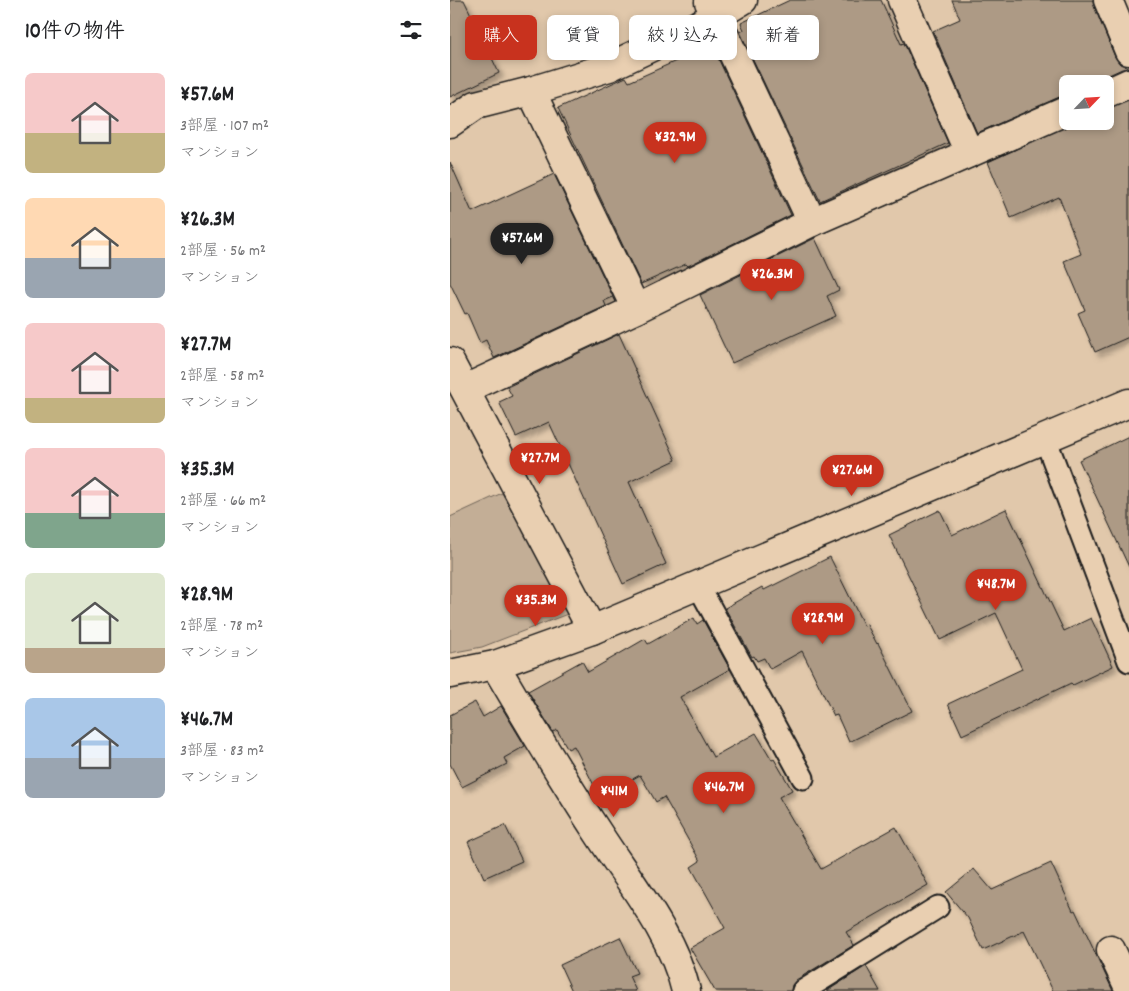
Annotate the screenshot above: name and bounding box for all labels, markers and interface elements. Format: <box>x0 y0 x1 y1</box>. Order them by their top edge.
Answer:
chip: 購入 <box>465 15 537 60</box>
chip: 賃貸 <box>547 15 619 60</box>
chip: 絞り込み <box>629 15 737 60</box>
chip: 新着 <box>747 15 819 60</box>
icon: filters <box>397 16 425 44</box>
text: 10件の物件 <box>25 18 125 48</box>
north arrow <box>1059 75 1114 130</box>
map controls <box>1059 75 1114 130</box>
text: ¥57.6M <box>180 81 234 111</box>
icon: home <box>65 93 125 153</box>
text: 3部屋 · 107 m² <box>180 115 269 138</box>
pin: ¥32.9M <box>634 121 716 164</box>
text: ¥32.9M <box>654 126 696 149</box>
text: マンション <box>180 142 259 165</box>
text: ¥26.3M <box>180 206 235 236</box>
icon: home <box>65 218 125 278</box>
pin: ¥57.6M <box>481 222 563 265</box>
text: ¥57.6M <box>501 227 543 250</box>
text: 2部屋 · 56 m² <box>180 240 266 263</box>
pin: ¥26.3M <box>731 258 813 301</box>
text: ¥26.3M <box>751 263 793 286</box>
text: マンション <box>180 267 259 290</box>
text: ¥27.7M <box>180 331 231 361</box>
icon: home <box>65 343 125 403</box>
text: 2部屋 · 58 m² <box>180 365 264 388</box>
text: マンション <box>180 392 259 415</box>
pin: ¥27.7M <box>499 442 581 485</box>
text: ¥27.7M <box>520 447 560 470</box>
pin: ¥27.6M <box>811 454 893 497</box>
text: ¥35.3M <box>180 456 234 486</box>
text: ¥27.6M <box>832 459 872 482</box>
icon: home <box>65 468 125 528</box>
text: 2部屋 · 66 m² <box>180 490 266 513</box>
text: マンション <box>180 517 259 540</box>
pin: ¥48.7M <box>955 568 1037 611</box>
text: ¥48.7M <box>977 573 1015 596</box>
text: ¥28.9M <box>180 581 233 611</box>
pin: ¥35.3M <box>495 584 577 627</box>
text: ¥35.3M <box>515 589 557 612</box>
icon: home <box>65 593 125 653</box>
pin: ¥28.9M <box>782 602 864 645</box>
text: ¥28.9M <box>803 607 843 630</box>
text: 2部屋 · 78 m² <box>180 615 263 638</box>
text: マンション <box>180 642 259 665</box>
text: ¥46.7M <box>180 706 233 736</box>
icon: home <box>65 718 125 778</box>
text: 3部屋 · 83 m² <box>180 740 264 763</box>
text: マンション <box>180 767 259 790</box>
pin: ¥46.7M <box>683 772 765 814</box>
pin: ¥41M <box>584 776 644 818</box>
text: ¥46.7M <box>704 776 744 799</box>
text: ¥41M <box>600 780 628 803</box>

